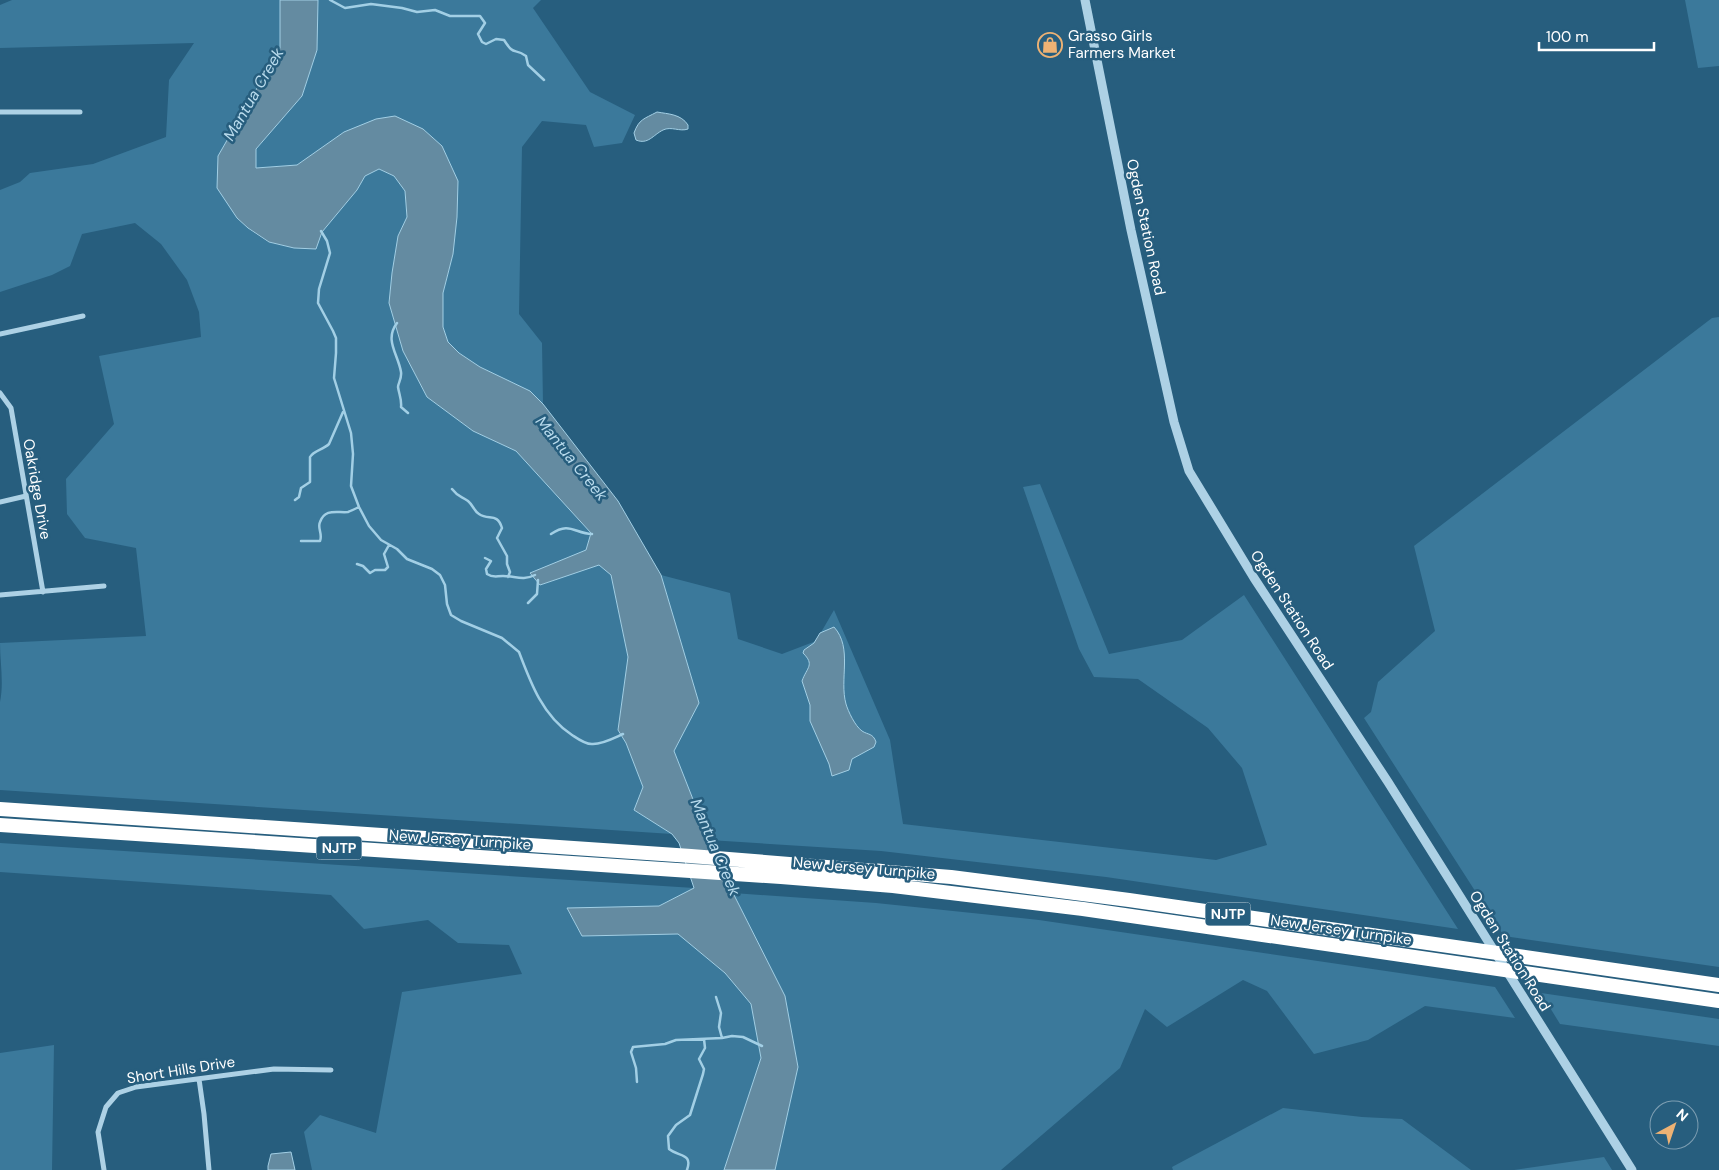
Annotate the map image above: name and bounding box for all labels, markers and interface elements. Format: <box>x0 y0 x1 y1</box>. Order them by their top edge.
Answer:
scale bar <box>1539 20 1654 52</box>
place label: Grasso Girls Farmers Market <box>1068 26 1176 63</box>
text: 100 m <box>1546 27 1589 47</box>
shop icon: Grasso Girls Farmers Market <box>1037 32 1063 58</box>
water label: Mantua Creek <box>218 43 289 144</box>
street label: Ogden Station Road <box>1122 157 1170 297</box>
water label: Mantua Creek <box>531 411 613 506</box>
street label: Oakridge Drive <box>18 437 56 541</box>
street label: Ogden Station Road <box>1246 546 1338 674</box>
water label: Mantua Creek <box>686 795 746 900</box>
street label: New Jersey Turnpike <box>388 825 532 855</box>
road number: NJTP <box>316 836 362 860</box>
street label: New Jersey Turnpike <box>792 852 936 884</box>
street label: Ogden Station Road <box>1465 887 1555 1015</box>
road number: NJTP <box>1206 902 1250 926</box>
street label: New Jersey Turnpike <box>1269 910 1413 950</box>
street label: Short Hills Drive <box>126 1052 236 1088</box>
north arrow <box>1649 1100 1699 1150</box>
text: N <box>1673 1105 1692 1125</box>

